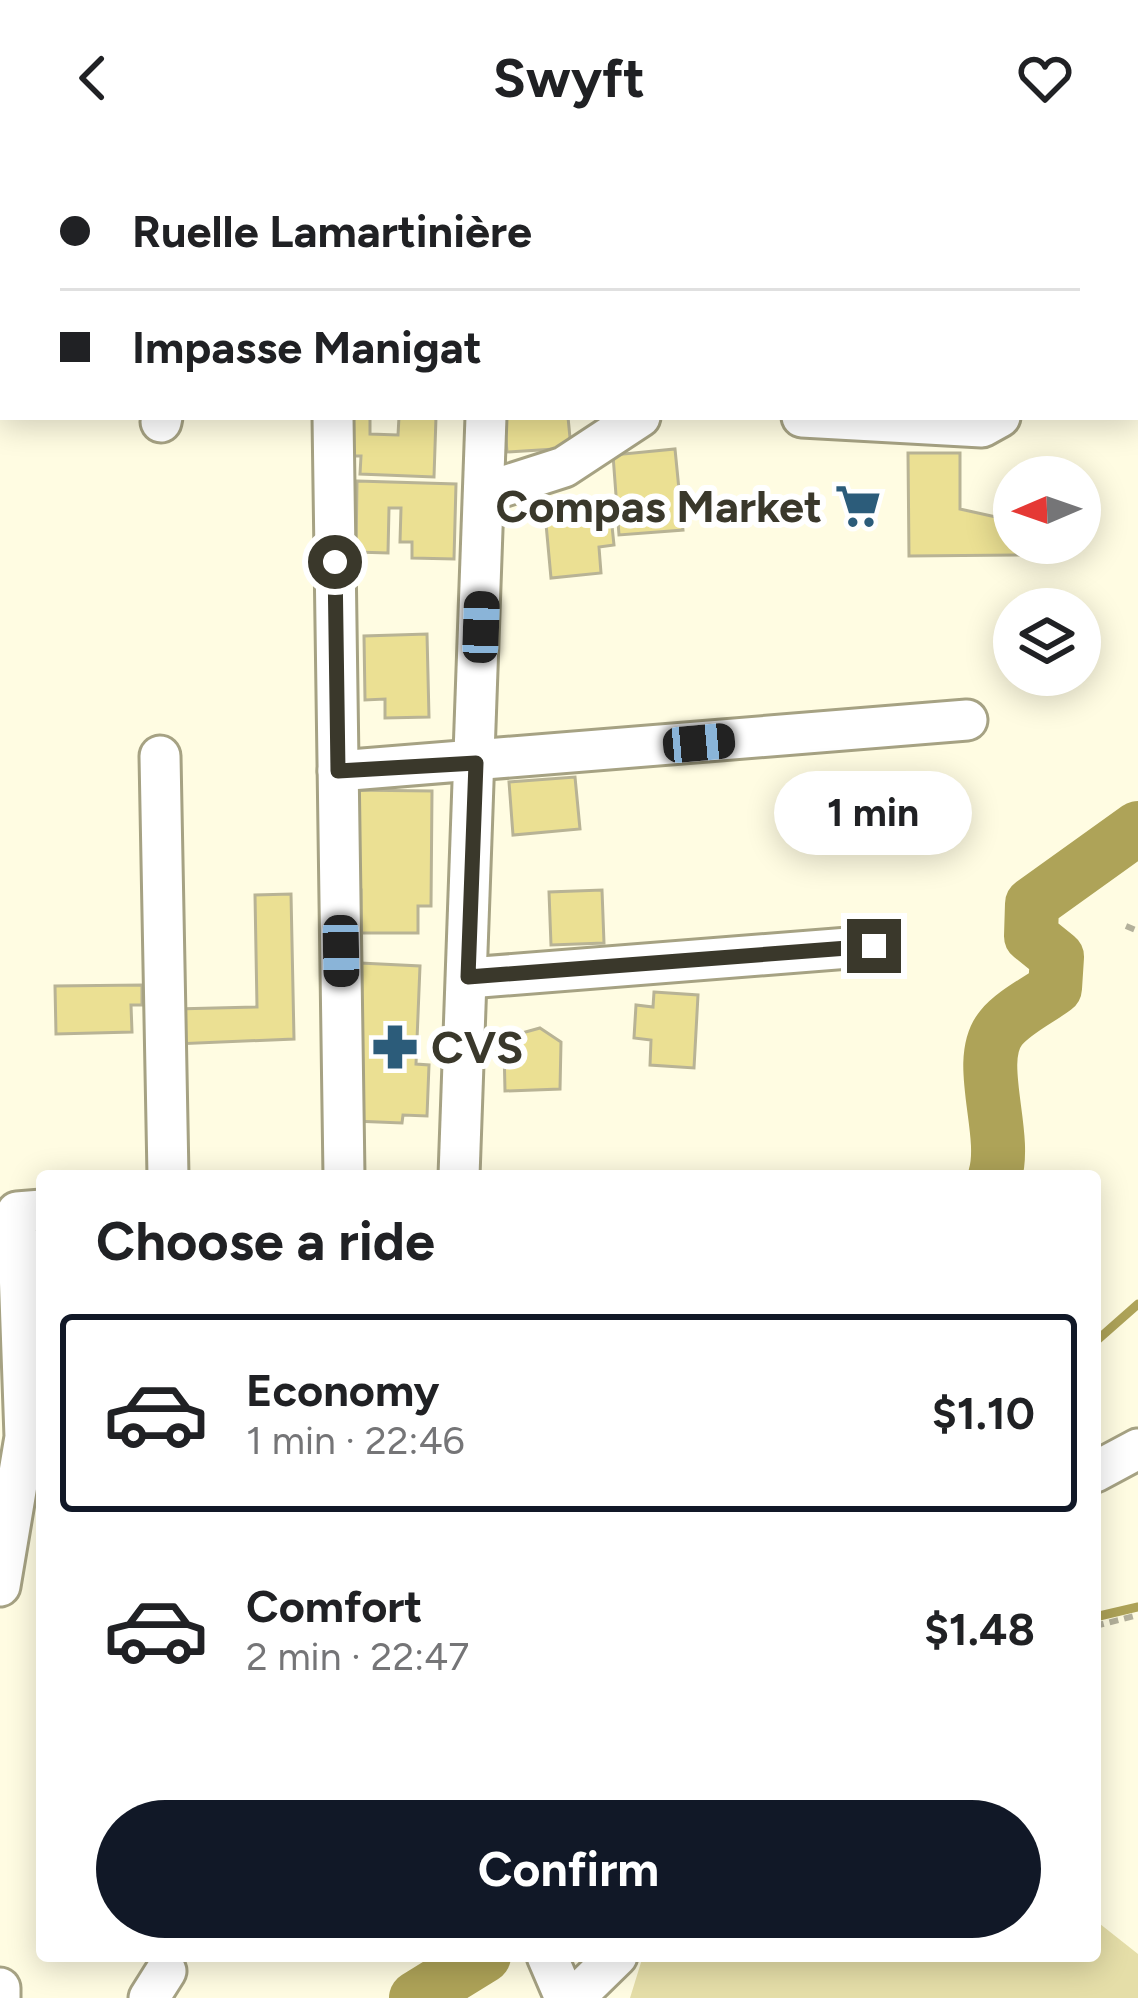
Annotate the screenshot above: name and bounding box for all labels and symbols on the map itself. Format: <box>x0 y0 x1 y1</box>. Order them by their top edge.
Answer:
north arrow <box>993 456 1101 564</box>
place label: Compas Market <box>496 479 822 533</box>
supermarket icon: Compas Market <box>833 481 883 531</box>
route start <box>308 535 362 589</box>
car <box>462 590 500 664</box>
car <box>662 722 736 764</box>
callout: 1 min <box>775 772 973 856</box>
car <box>322 915 360 987</box>
route end <box>847 919 901 973</box>
place label: CVS <box>431 1020 523 1074</box>
pharmacy icon: CVS <box>370 1022 420 1072</box>

